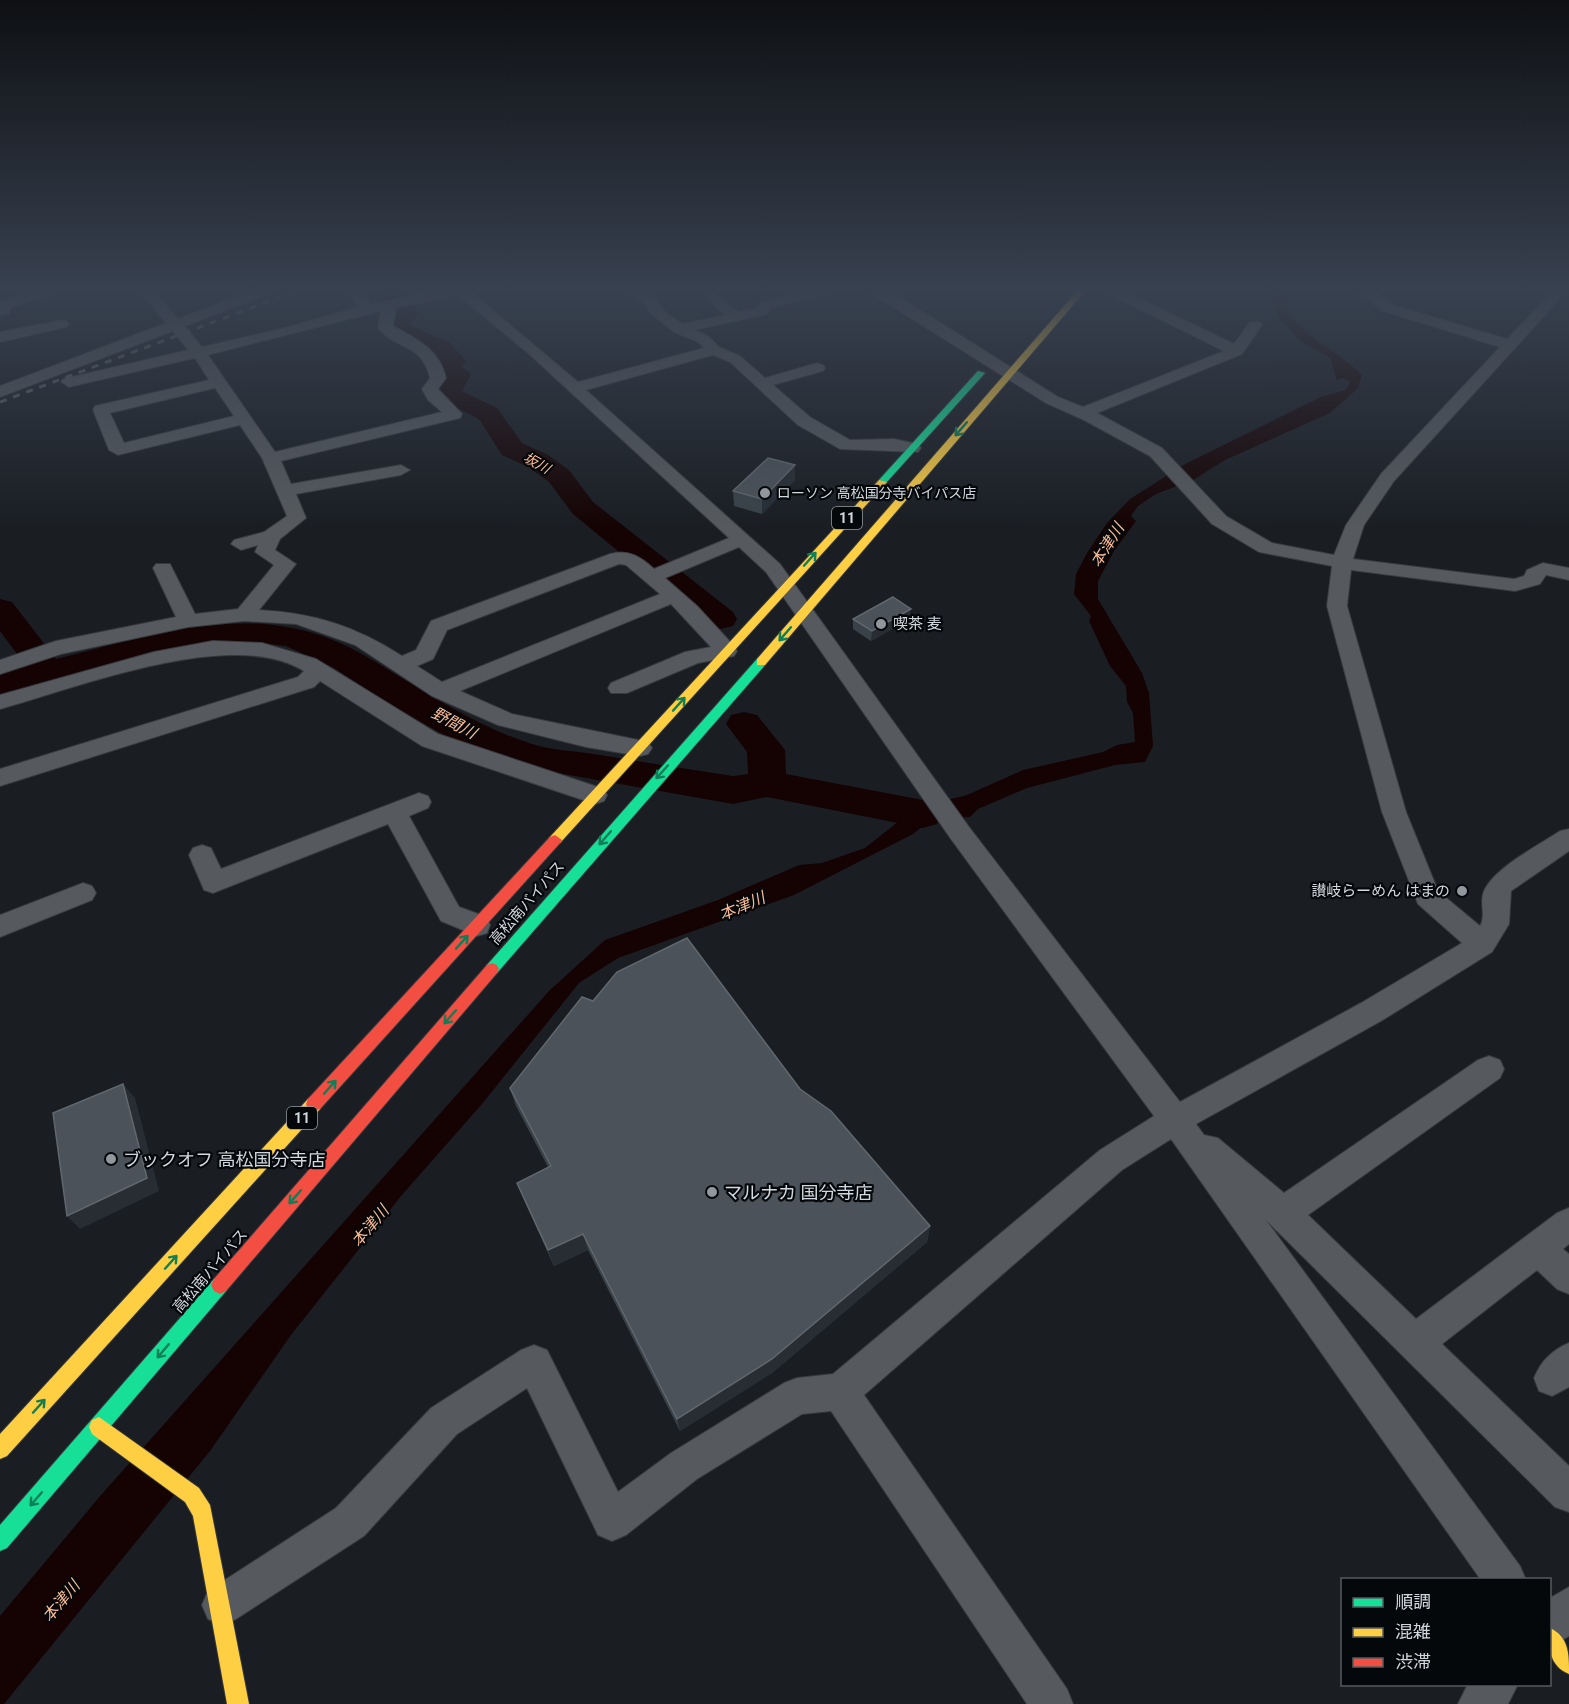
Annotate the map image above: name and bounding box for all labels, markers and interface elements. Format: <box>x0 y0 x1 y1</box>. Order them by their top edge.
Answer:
one-way arrow <box>954 421 968 436</box>
water label: 坂川 <box>521 449 555 478</box>
place label: ローソン 高松国分寺バイパス店 <box>777 485 976 501</box>
marker: ローソン 高松国分寺バイパス店 <box>758 486 772 500</box>
road number: 11 <box>832 507 862 529</box>
water label: 本津川 <box>1086 518 1129 570</box>
one-way arrow <box>803 552 817 567</box>
place label: 喫茶 麦 <box>893 615 942 633</box>
marker: 喫茶 麦 <box>874 617 888 631</box>
one-way arrow <box>779 626 792 642</box>
one-way arrow <box>672 697 686 712</box>
water label: 野間川 <box>428 703 481 744</box>
one-way arrow <box>655 765 669 780</box>
one-way arrow <box>598 830 612 845</box>
street label: 高松南バイパス <box>486 858 568 948</box>
place label: 讃岐らーめん はまの <box>1311 882 1450 900</box>
marker: 讃岐らーめん はまの <box>1455 884 1469 898</box>
water label: 本津川 <box>716 887 770 924</box>
one-way arrow <box>455 935 469 950</box>
one-way arrow <box>443 1009 457 1024</box>
one-way arrow <box>323 1079 337 1094</box>
road number: 11 <box>287 1107 317 1129</box>
place label: ブックオフ 高松国分寺店 <box>123 1149 325 1170</box>
marker: ブックオフ 高松国分寺店 <box>104 1152 118 1166</box>
place label: マルナカ 国分寺店 <box>724 1182 872 1203</box>
marker: マルナカ 国分寺店 <box>705 1185 719 1199</box>
one-way arrow <box>288 1189 302 1204</box>
water label: 本津川 <box>347 1200 394 1250</box>
street label: 高松南バイパス <box>169 1226 251 1316</box>
one-way arrow <box>164 1255 178 1270</box>
one-way arrow <box>156 1343 170 1358</box>
one-way arrow <box>32 1399 46 1414</box>
one-way arrow <box>29 1491 43 1506</box>
water label: 本津川 <box>38 1575 85 1625</box>
legend <box>1341 1578 1551 1686</box>
text: 順調 <box>1395 1591 1431 1612</box>
text: 混雑 <box>1395 1621 1431 1642</box>
text: 渋滞 <box>1395 1651 1431 1672</box>

